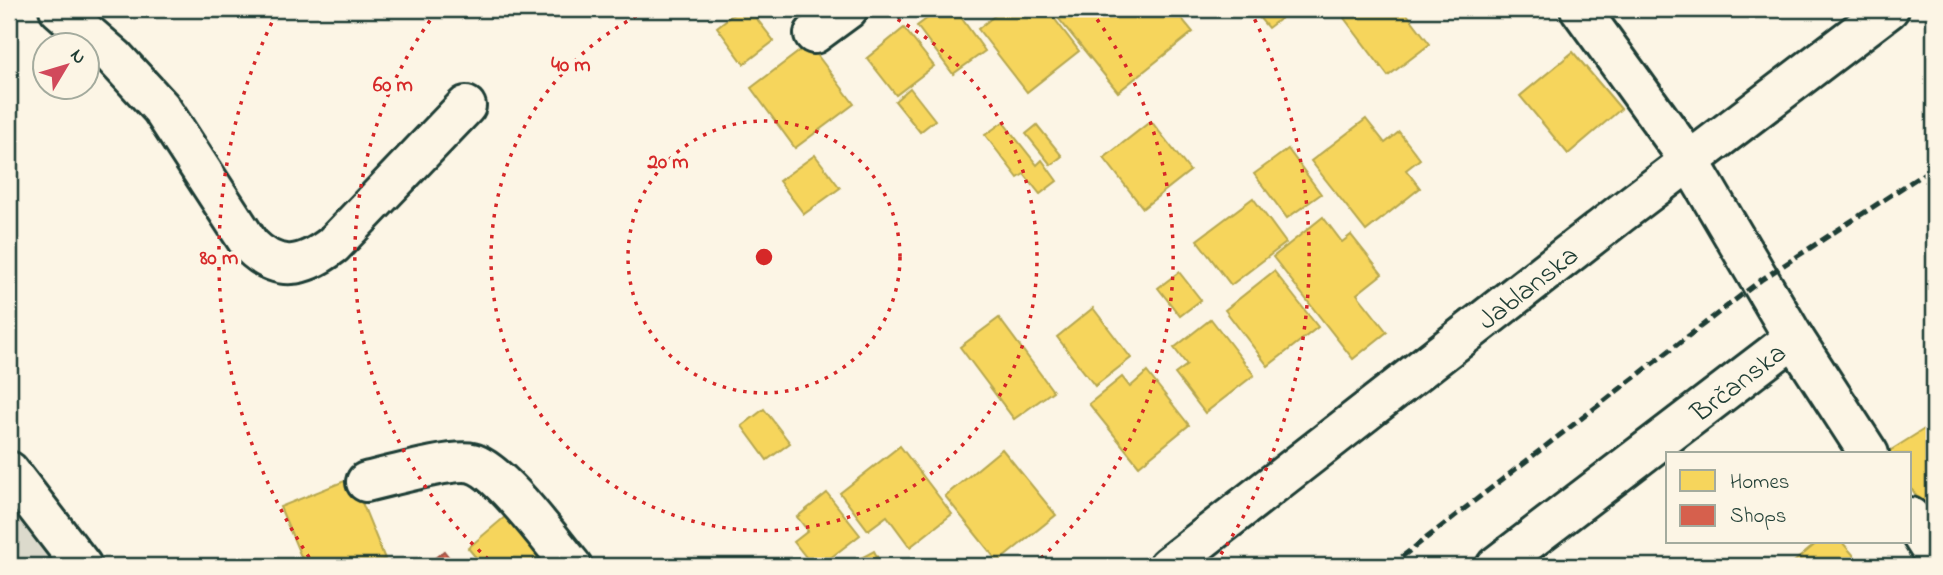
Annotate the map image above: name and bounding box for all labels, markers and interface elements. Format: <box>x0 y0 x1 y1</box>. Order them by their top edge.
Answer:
north arrow <box>32 32 102 102</box>
text: N <box>63 44 92 71</box>
text: 40 m <box>551 51 591 81</box>
text: 60 m <box>373 71 413 101</box>
text: 20 m <box>646 148 689 178</box>
street label: Jablanska <box>1470 237 1588 342</box>
text: 80 m <box>199 244 238 274</box>
centre of rings <box>752 245 776 269</box>
street label: Brčanska <box>1682 334 1796 435</box>
legend <box>1666 452 1912 544</box>
text: Homes <box>1730 468 1790 498</box>
text: Shops <box>1730 502 1787 532</box>

